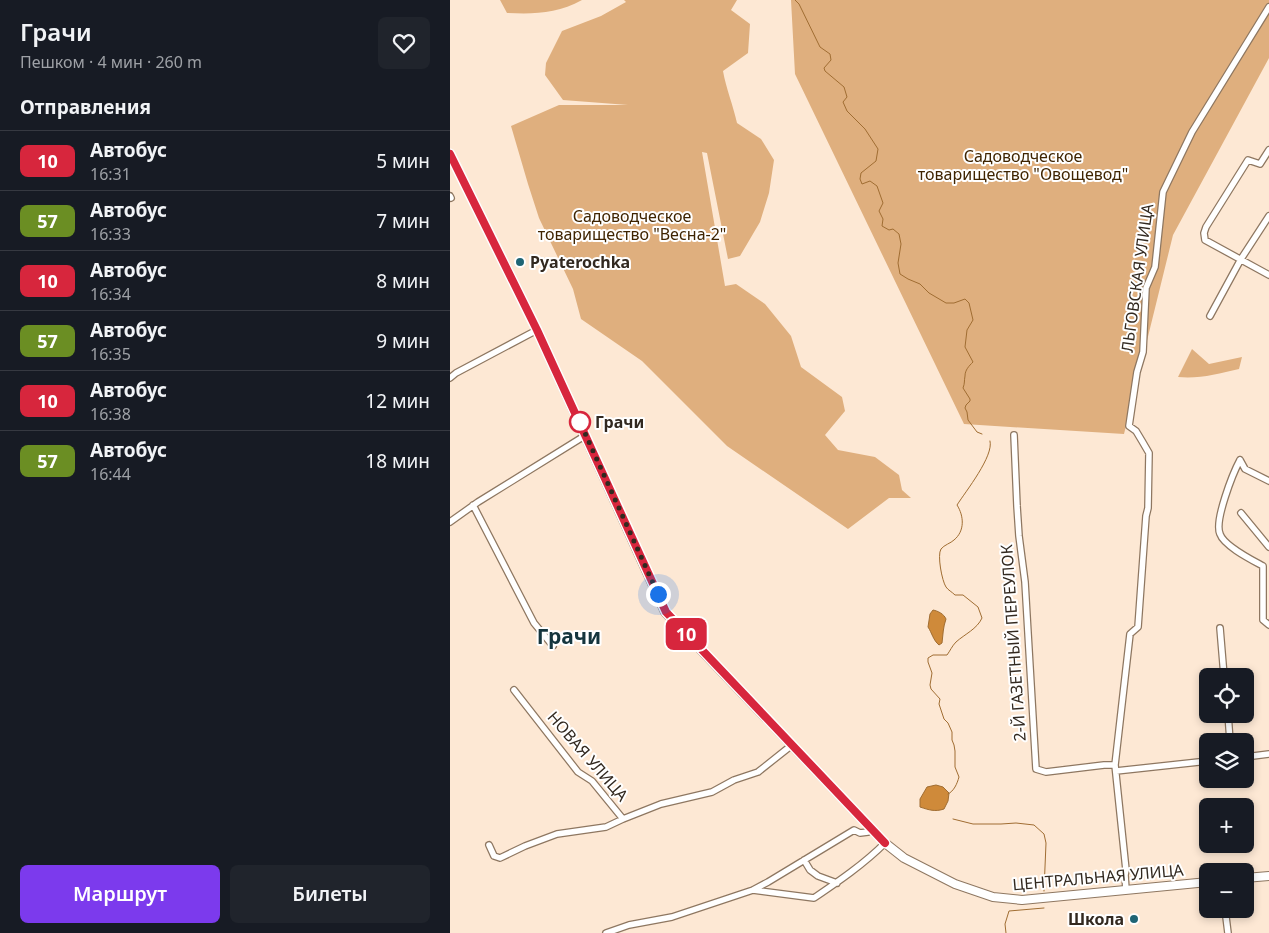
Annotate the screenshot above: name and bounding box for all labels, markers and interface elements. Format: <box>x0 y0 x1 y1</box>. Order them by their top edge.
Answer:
text: Грачи <box>20 15 92 48</box>
button: heart <box>378 17 430 69</box>
text: Пешком · 4 мин · 260 m <box>20 51 202 73</box>
text: Отправления <box>20 94 151 120</box>
text: Автобус <box>90 137 167 163</box>
park label: Садоводческое товарищество "Овощевод" <box>918 145 1128 185</box>
text: 5 мин <box>376 148 430 174</box>
text: 10 <box>37 149 58 173</box>
text: 16:31 <box>90 163 131 185</box>
text: Автобус <box>90 197 167 223</box>
street label: ЛЬГОВСКАЯ УЛИЦА <box>1116 202 1158 354</box>
park label: Садоводческое товарищество "Весна-2" <box>538 205 726 245</box>
text: 7 мин <box>376 208 430 234</box>
text: 57 <box>37 209 58 233</box>
text: 16:33 <box>90 223 131 245</box>
place label: Pyaterochka <box>530 251 630 273</box>
marker: Pyaterochka <box>514 256 526 268</box>
text: Автобус <box>90 257 167 283</box>
text: 8 мин <box>376 268 430 294</box>
text: 10 <box>37 269 58 293</box>
text: 16:34 <box>90 283 131 305</box>
text: Автобус <box>90 317 167 343</box>
text: 9 мин <box>376 328 430 354</box>
text: 57 <box>37 329 58 353</box>
text: 16:35 <box>90 343 131 365</box>
text: Автобус <box>90 377 167 403</box>
text: 12 мин <box>365 388 430 414</box>
text: 10 <box>37 389 58 413</box>
text: 16:38 <box>90 403 131 425</box>
marker: Грачи <box>569 411 591 433</box>
place label: Грачи <box>595 411 644 433</box>
text: Автобус <box>90 437 167 463</box>
text: 18 мин <box>365 448 430 474</box>
text: 57 <box>37 449 58 473</box>
text: 16:44 <box>90 463 131 485</box>
street label: 2-Й ГАЗЕТНЫЙ ПЕРЕУЛОК <box>995 544 1031 742</box>
your location <box>646 582 671 607</box>
line badge: 10 <box>664 618 708 650</box>
district label: Грачи <box>537 622 601 650</box>
text: 10 <box>676 622 696 646</box>
map controls <box>1199 668 1254 918</box>
button: locate <box>1199 668 1254 723</box>
street label: НОВАЯ УЛИЦА <box>543 706 634 806</box>
button: layers <box>1199 733 1254 788</box>
button: + <box>1199 798 1254 853</box>
street label: ЦЕНТРАЛЬНАЯ УЛИЦА <box>1012 858 1185 895</box>
button: − <box>1199 863 1254 918</box>
button: Маршрут <box>20 865 220 923</box>
button: Билеты <box>230 865 430 923</box>
place label: Школа <box>1068 908 1124 930</box>
marker: Школа <box>1128 913 1140 925</box>

